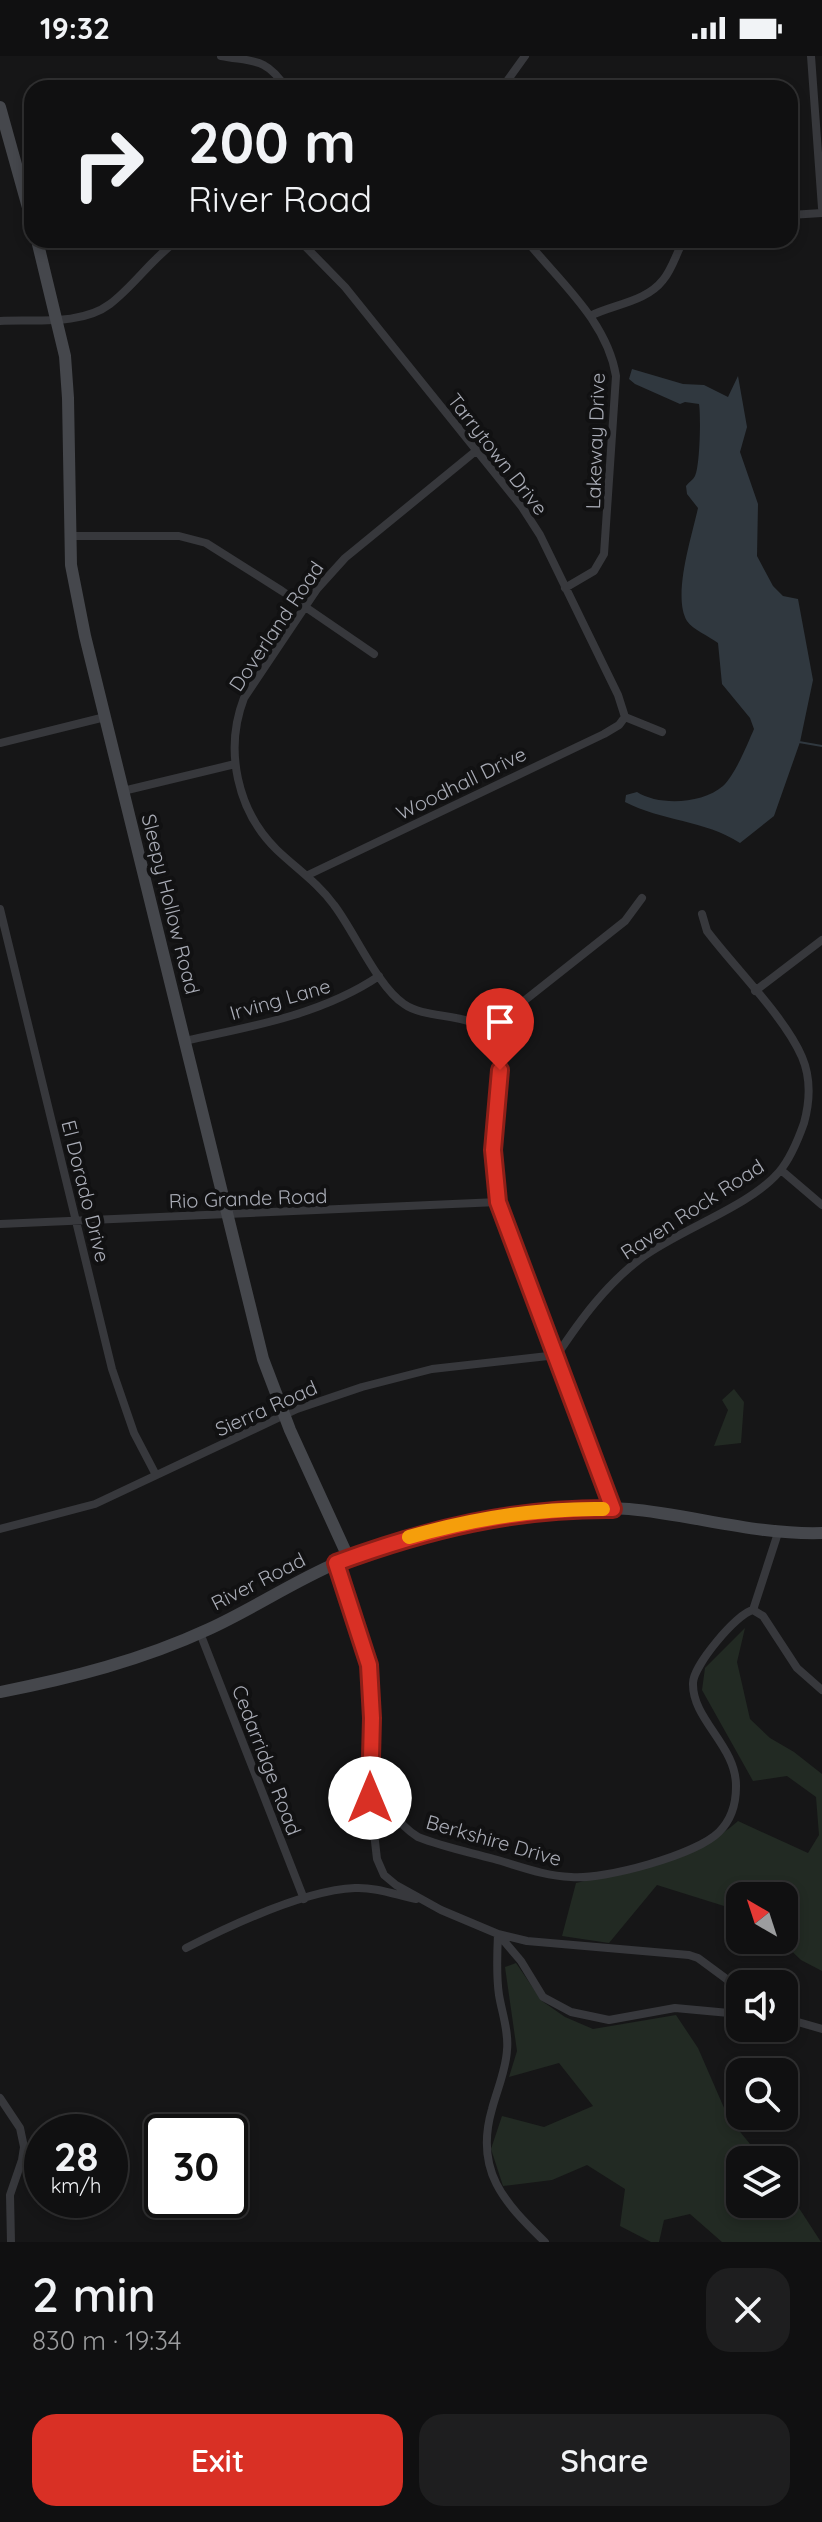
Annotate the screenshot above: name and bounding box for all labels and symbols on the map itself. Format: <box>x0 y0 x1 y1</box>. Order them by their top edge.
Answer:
street label: Lakeway Drive <box>580 372 610 510</box>
street label: Tarrytown Drive <box>443 388 553 520</box>
street label: Doverland Road <box>223 556 329 696</box>
street label: Woodhall Drive <box>392 741 530 825</box>
street label: Sleepy Hollow Road <box>137 811 205 997</box>
street label: Irving Lane <box>227 973 333 1025</box>
pin <box>466 988 534 1070</box>
street label: El Dorado Drive <box>56 1117 116 1265</box>
street label: Raven Rock Road <box>616 1153 768 1265</box>
street label: Rio Grande Road <box>168 1183 328 1213</box>
street label: Sierra Road <box>211 1374 321 1442</box>
street label: River Road <box>207 1547 309 1615</box>
street label: Cedarridge Road <box>227 1681 307 1839</box>
position arrow <box>328 1756 412 1840</box>
street label: Berkshire Drive <box>423 1809 565 1871</box>
north arrow <box>726 1882 798 1954</box>
speed limit sign: 30 <box>144 2114 248 2218</box>

